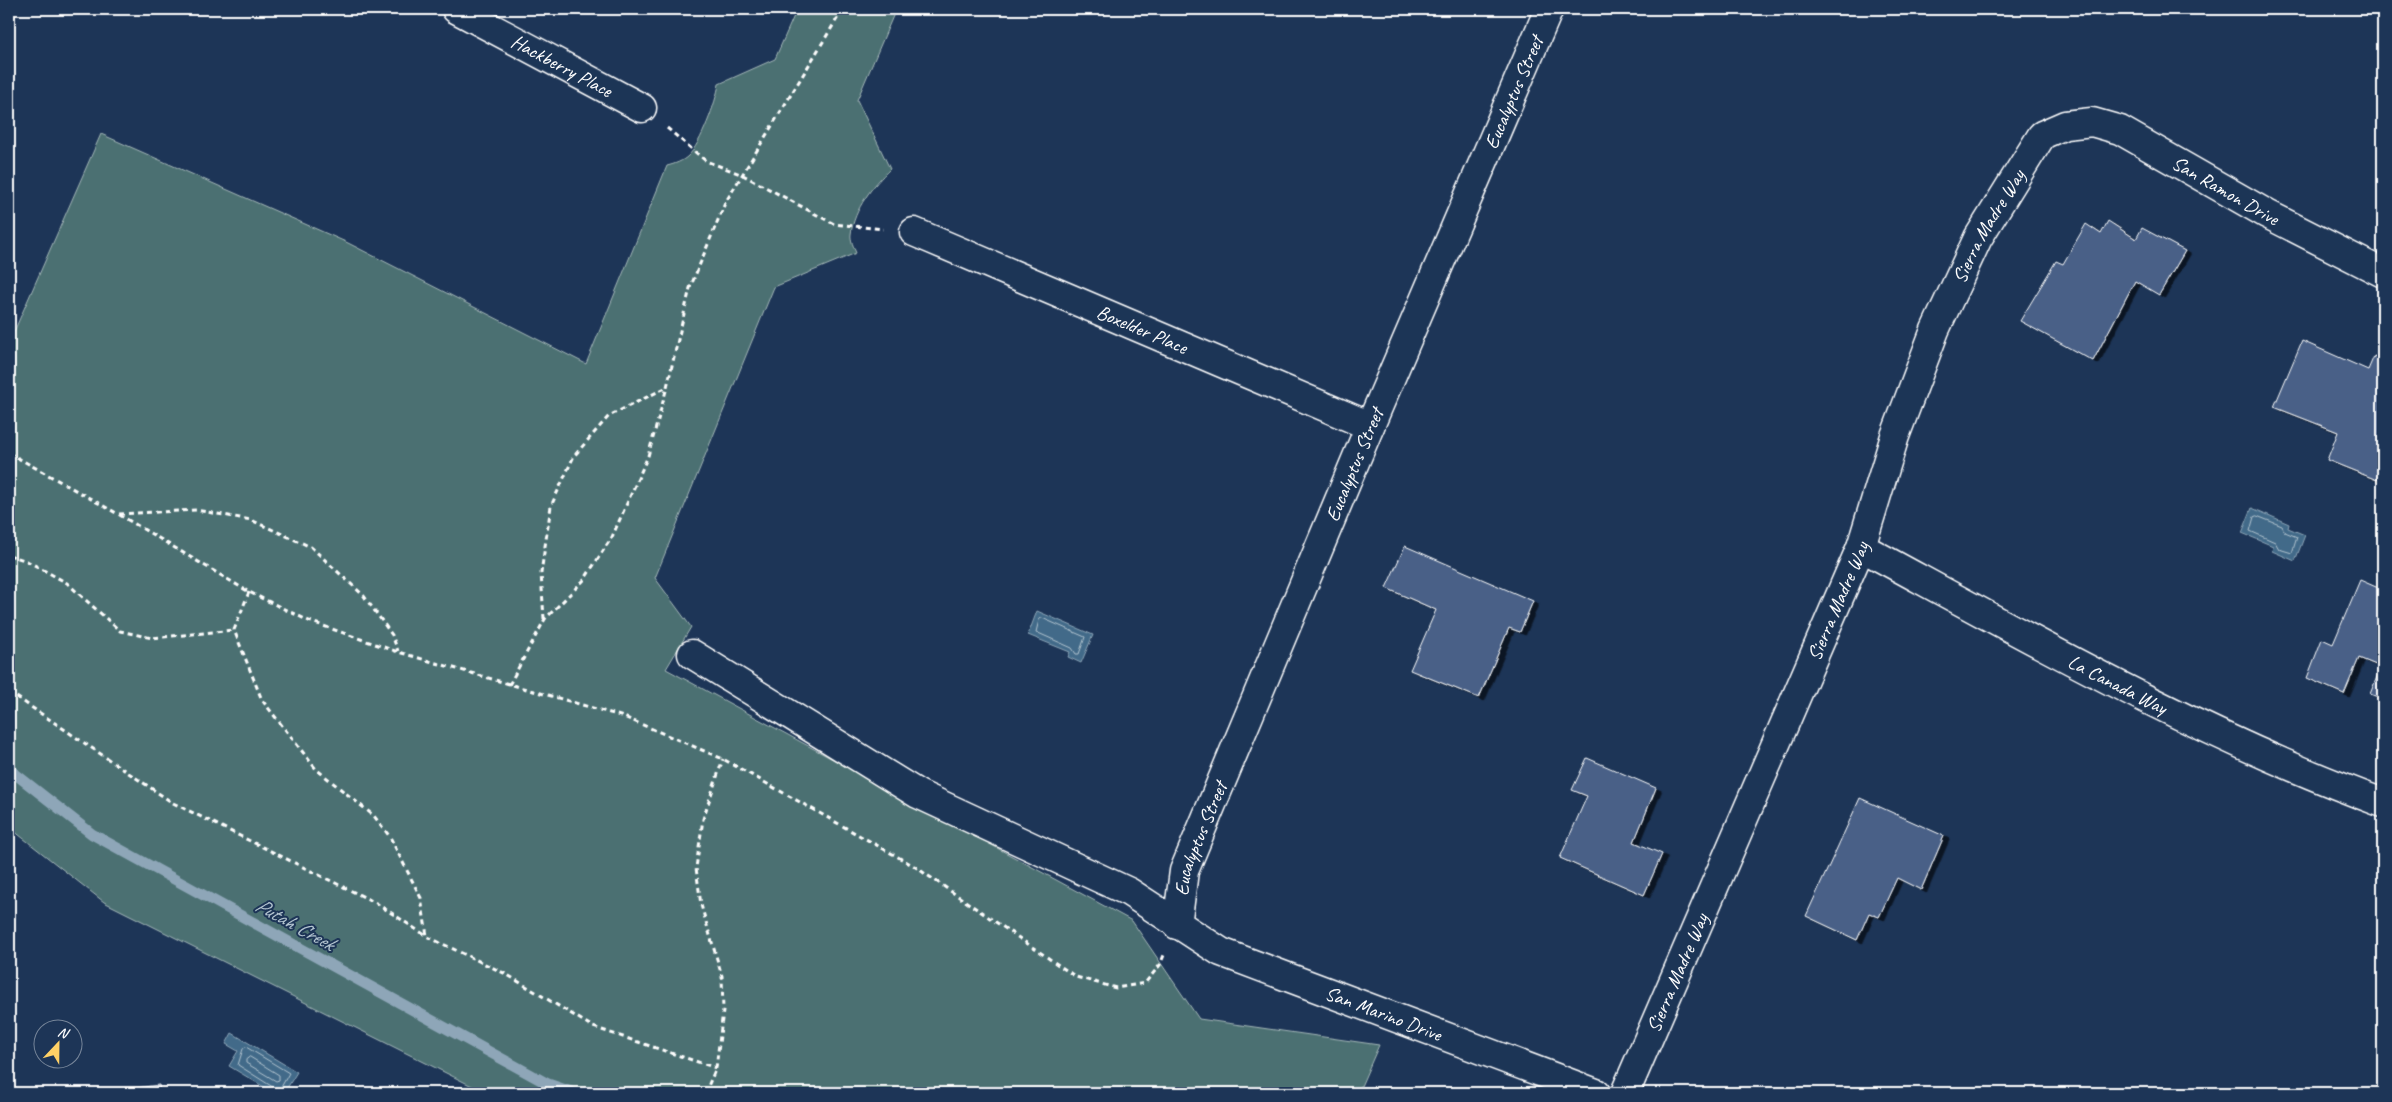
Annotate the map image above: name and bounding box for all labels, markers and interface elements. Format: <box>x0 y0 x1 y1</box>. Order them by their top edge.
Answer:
street label: Hackberry Place <box>507 28 618 103</box>
street label: Eucalyptus Street <box>1478 29 1550 152</box>
street label: San Ramon Drive <box>2168 150 2285 231</box>
street label: Sierra Madre Way <box>1946 164 2031 287</box>
street label: Boxelder Place <box>1093 299 1193 360</box>
street label: Eucalyptus Street <box>1319 401 1390 525</box>
street label: Sierra Madre Way <box>1801 538 1875 664</box>
street label: La Canada Way <box>2064 649 2173 721</box>
street label: Eucalyptus Street <box>1168 775 1234 897</box>
water label: Putah Creek <box>251 892 342 958</box>
street label: Sierra Madre Way <box>1640 909 1714 1036</box>
street label: San Marino Drive <box>1322 980 1447 1047</box>
north arrow <box>32 1020 82 1070</box>
text: N <box>55 1023 72 1043</box>

